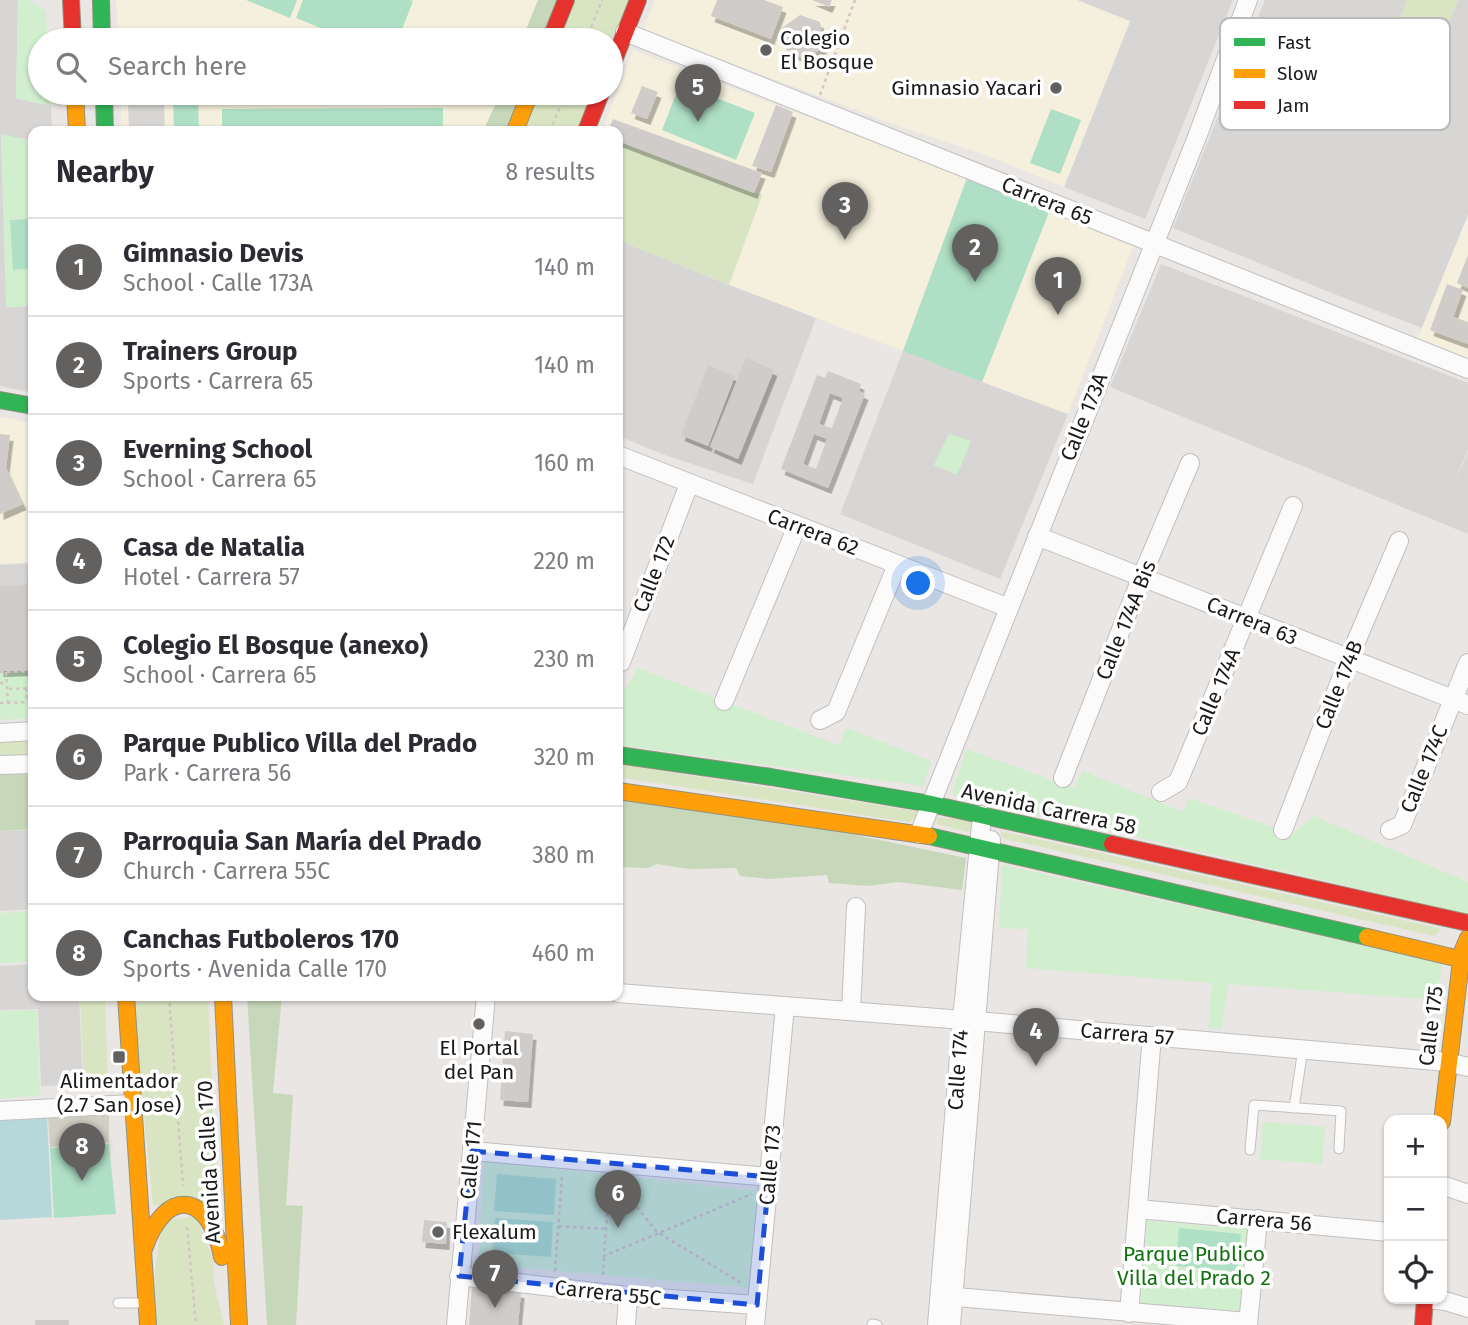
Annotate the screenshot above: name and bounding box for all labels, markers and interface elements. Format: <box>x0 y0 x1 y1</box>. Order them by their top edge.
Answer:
legend <box>1220 18 1450 130</box>
place label: Colegio El Bosque <box>780 25 874 75</box>
search box <box>28 28 623 105</box>
text: Fast <box>1277 31 1311 54</box>
marker: Colegio El Bosque <box>758 42 774 58</box>
icon: search <box>52 48 90 86</box>
text: Search here <box>108 51 247 82</box>
text: Slow <box>1277 62 1318 85</box>
pin: 5 <box>675 64 721 122</box>
place label: Gimnasio Yacari <box>891 75 1042 101</box>
marker: Gimnasio Yacari <box>1048 80 1064 96</box>
text: Jam <box>1277 94 1309 117</box>
text: Nearby <box>56 154 154 190</box>
text: 8 results <box>506 158 595 186</box>
street label: Carrera 65 <box>998 171 1096 231</box>
pin: 3 <box>822 182 868 240</box>
pin: 2 <box>952 224 998 282</box>
text: Gimnasio Devis <box>123 238 304 269</box>
text: 1 <box>74 253 84 281</box>
text: 140 m <box>534 253 595 281</box>
pin: 1 <box>1035 257 1081 315</box>
text: School · Calle 173A <box>123 269 313 297</box>
text: Trainers Group <box>123 336 298 367</box>
text: 2 <box>73 351 85 379</box>
text: 140 m <box>534 351 595 379</box>
text: Sports · Carrera 65 <box>123 367 313 395</box>
street label: Calle 173A <box>1055 369 1113 465</box>
text: Everning School <box>123 434 312 465</box>
text: 3 <box>73 449 85 477</box>
text: 160 m <box>534 449 595 477</box>
text: School · Carrera 65 <box>123 465 316 493</box>
street label: Carrera 62 <box>764 503 862 561</box>
text: Casa de Natalia <box>123 532 305 563</box>
street label: Calle 172 <box>627 532 681 616</box>
text: 4 <box>73 547 86 575</box>
text: 220 m <box>534 547 595 575</box>
street label: Calle 174A Bis <box>1090 556 1162 684</box>
text: Hotel · Carrera 57 <box>123 563 300 591</box>
your location <box>901 566 935 600</box>
street label: Carrera 63 <box>1203 591 1301 651</box>
text: Colegio El Bosque (anexo) <box>123 630 428 661</box>
street label: Calle 174B <box>1309 637 1369 733</box>
street label: Calle 174A <box>1186 644 1246 740</box>
text: 5 <box>73 645 85 673</box>
text: 230 m <box>534 645 595 673</box>
text: School · Carrera 65 <box>123 661 316 689</box>
street label: Calle 174C <box>1395 721 1453 817</box>
text: Parque Publico Villa del Prado <box>123 728 477 759</box>
text: 6 <box>73 743 85 771</box>
text: 320 m <box>534 743 595 771</box>
text: Park · Carrera 56 <box>123 759 291 787</box>
street label: Avenida Carrera 58 <box>959 778 1139 840</box>
text: Parroquia San María del Prado <box>123 826 482 857</box>
text: 7 <box>74 841 84 869</box>
text: 380 m <box>532 841 595 869</box>
text: Church · Carrera 55C <box>123 857 330 885</box>
text: Canchas Futboleros 170 <box>123 924 399 955</box>
text: 8 <box>72 939 86 967</box>
text: 460 m <box>532 939 595 967</box>
text: Sports · Avenida Calle 170 <box>123 955 387 983</box>
street label: Calle 175 <box>1413 984 1449 1068</box>
pin: 4 <box>1013 1008 1059 1066</box>
marker: El Portal del Pan <box>471 1016 487 1032</box>
street label: Carrera 57 <box>1079 1017 1175 1051</box>
street label: Calle 174 <box>942 1029 974 1111</box>
place label: El Portal del Pan <box>439 1035 519 1085</box>
marker: Alimentador (2.7 San Jose) <box>111 1049 127 1065</box>
place label: Alimentador (2.7 San Jose) <box>57 1068 181 1118</box>
street label: Avenida Calle 170 <box>192 1080 226 1244</box>
map controls <box>1384 1115 1447 1304</box>
button: + <box>1384 1115 1447 1178</box>
street label: Calle 171 <box>455 1119 487 1201</box>
pin: 8 <box>59 1123 105 1181</box>
street label: Calle 173 <box>754 1124 786 1206</box>
pin: 6 <box>595 1170 641 1228</box>
button: − <box>1384 1178 1447 1241</box>
street label: Carrera 56 <box>1215 1203 1313 1237</box>
place label: Flexalum <box>452 1219 537 1245</box>
marker: Flexalum <box>430 1224 446 1240</box>
park label: Parque Publico Villa del Prado 2 <box>1117 1241 1271 1291</box>
button: locate <box>1384 1241 1447 1304</box>
pin: 7 <box>472 1250 518 1308</box>
street label: Carrera 55C <box>553 1274 663 1312</box>

